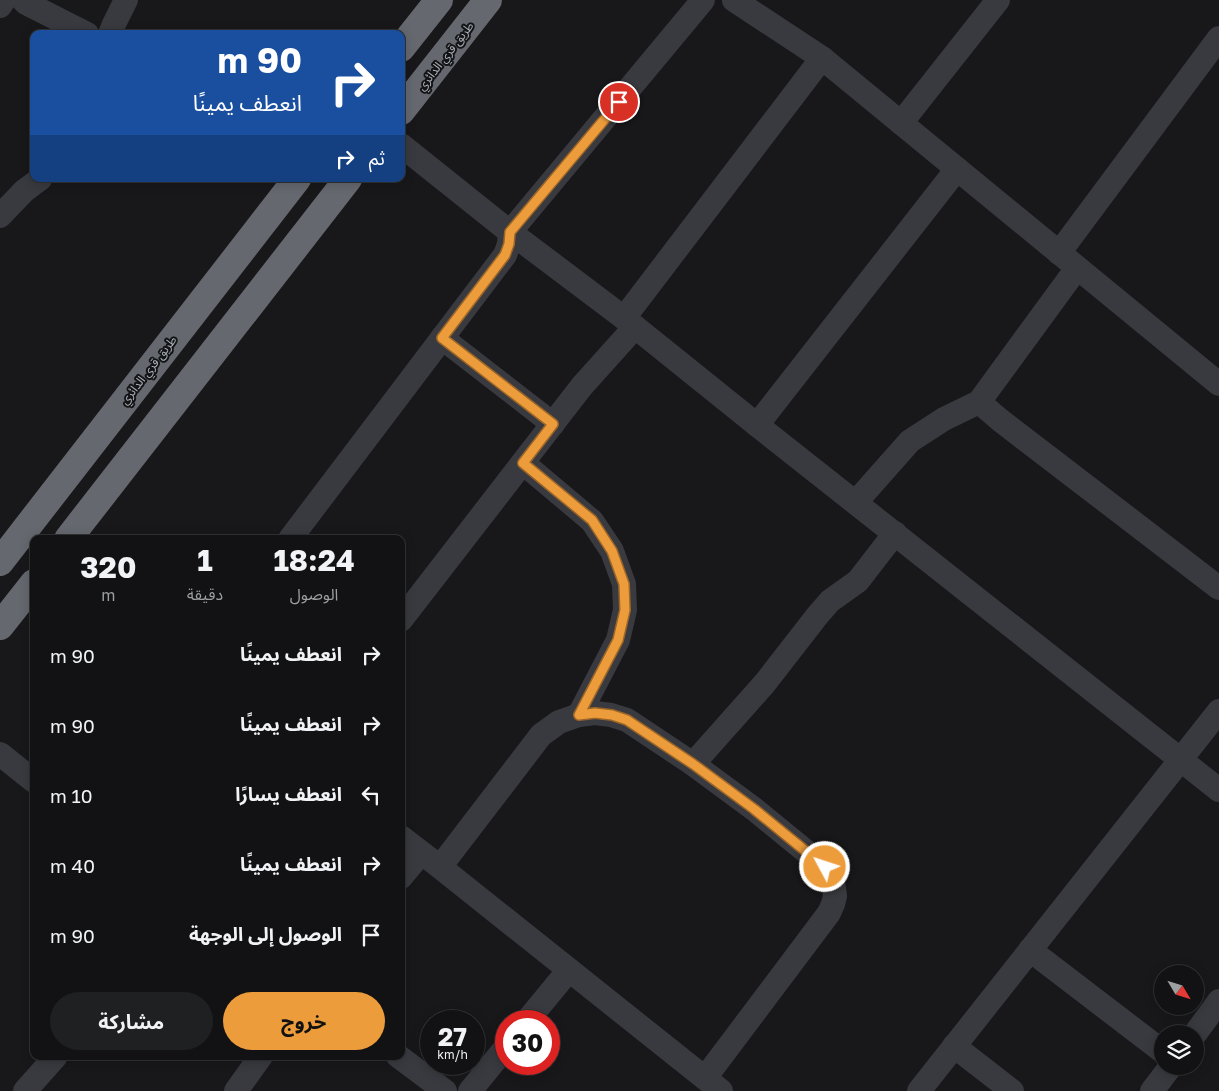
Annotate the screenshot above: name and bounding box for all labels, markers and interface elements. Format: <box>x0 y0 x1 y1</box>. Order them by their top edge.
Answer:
street label: طريق قري الدائري <box>413 19 479 95</box>
text: 90 m <box>218 39 302 81</box>
icon: right <box>320 50 385 115</box>
pin <box>598 81 640 123</box>
icon: arrive <box>605 88 633 116</box>
text: انعطف يمينًا <box>193 89 302 116</box>
icon: right <box>331 145 359 173</box>
text: ثم <box>369 146 385 169</box>
street label: طريق قري الدائري <box>116 333 182 409</box>
text: 1 <box>197 542 213 578</box>
text: 18:24 <box>273 542 355 578</box>
text: 320 <box>80 549 136 585</box>
text: دقيقة <box>187 584 223 604</box>
text: الوصول <box>290 584 338 604</box>
text: m <box>101 585 115 605</box>
icon: right <box>357 641 385 669</box>
text: انعطف يمينًا <box>240 642 342 665</box>
text: 90 m <box>50 644 95 667</box>
icon: right <box>357 711 385 739</box>
text: انعطف يمينًا <box>240 712 342 735</box>
text: 90 m <box>50 714 95 737</box>
icon: left <box>357 781 385 809</box>
text: انعطف يسارًا <box>235 782 342 805</box>
text: 10 m <box>50 784 93 807</box>
position arrow <box>798 840 850 892</box>
icon: right <box>357 851 385 879</box>
text: انعطف يمينًا <box>240 852 342 875</box>
text: 40 m <box>50 854 95 877</box>
icon: arrive <box>357 921 385 949</box>
text: الوصول إلى الوجهة <box>189 922 342 945</box>
text: 90 m <box>50 924 95 947</box>
north arrow <box>1154 965 1204 1015</box>
map controls <box>1154 965 1204 1075</box>
button: مشاركة <box>50 992 213 1050</box>
button: خروج <box>223 992 385 1050</box>
speed limit sign: 30 <box>495 1010 560 1075</box>
text: 27 <box>438 1021 467 1052</box>
button: layers <box>1154 1025 1204 1075</box>
text: km/h <box>437 1047 468 1062</box>

